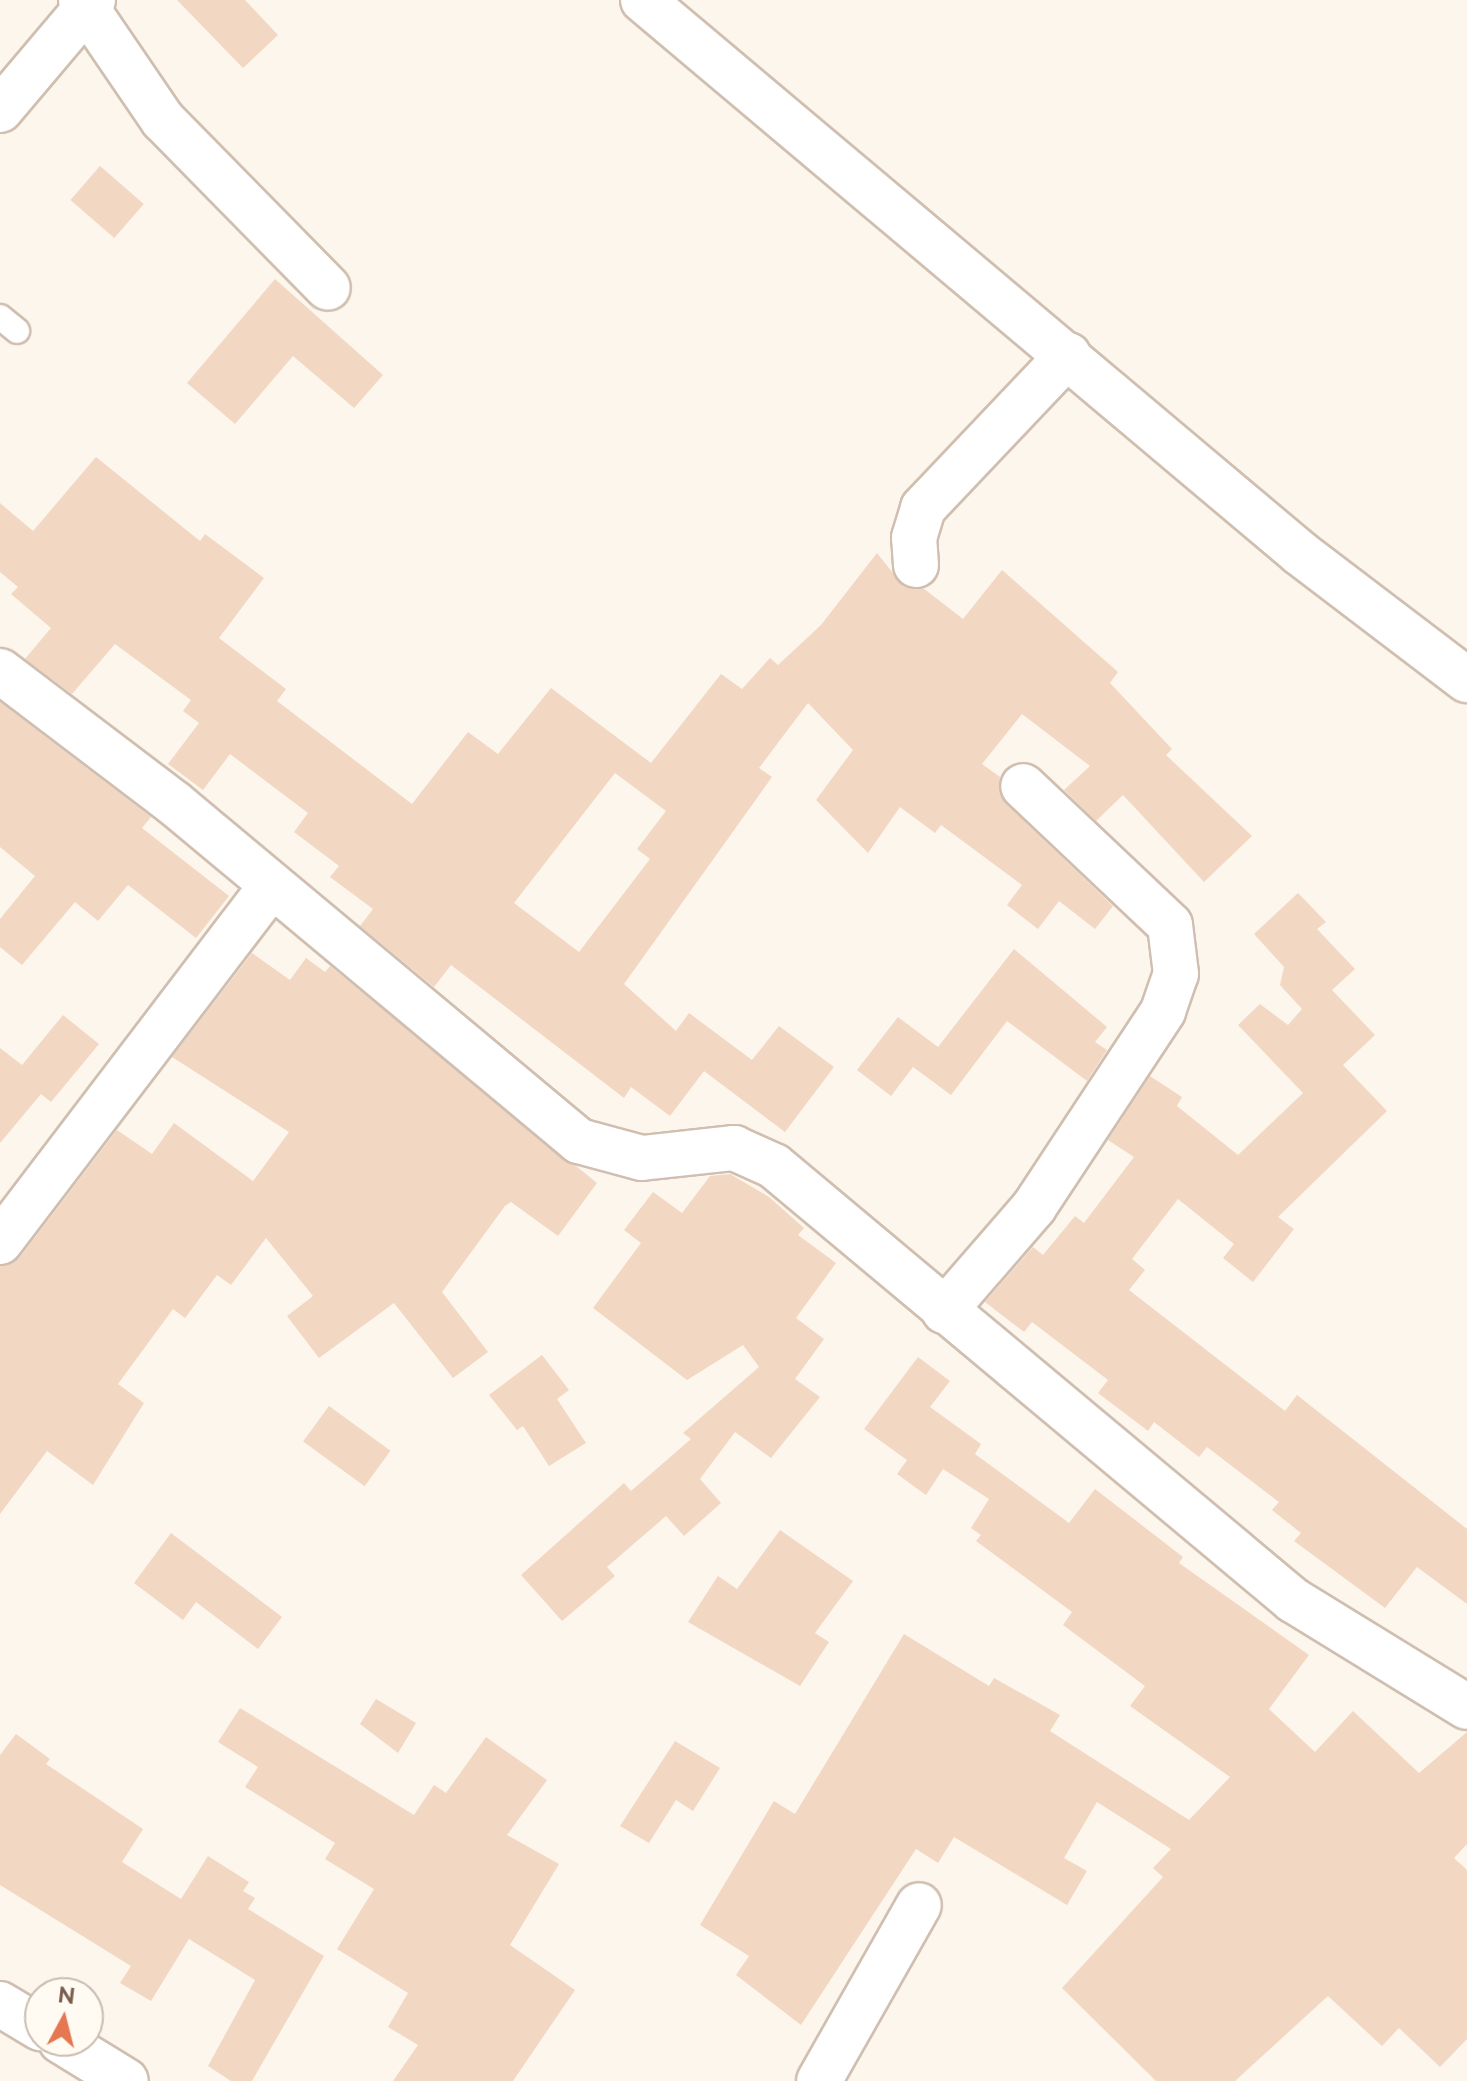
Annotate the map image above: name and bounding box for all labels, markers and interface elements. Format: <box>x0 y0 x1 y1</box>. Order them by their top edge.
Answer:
north arrow <box>24 1977 104 2057</box>
text: N <box>57 1981 77 2009</box>

